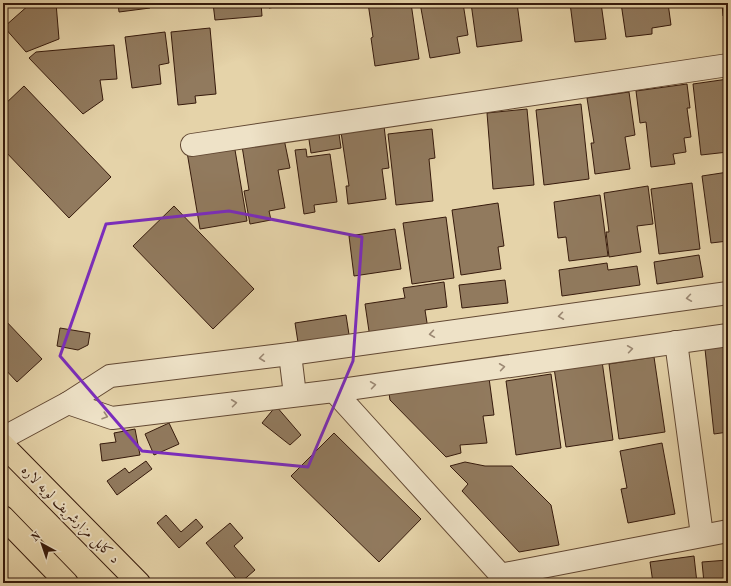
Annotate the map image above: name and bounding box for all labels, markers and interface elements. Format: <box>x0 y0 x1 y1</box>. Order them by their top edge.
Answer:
one-way arrow <box>686 293 692 302</box>
one-way arrow <box>558 311 564 320</box>
one-way arrow <box>429 329 435 338</box>
one-way arrow <box>627 345 634 354</box>
one-way arrow <box>258 353 265 362</box>
one-way arrow <box>499 363 505 372</box>
one-way arrow <box>370 381 376 390</box>
one-way arrow <box>231 399 237 408</box>
one-way arrow <box>102 411 109 419</box>
street label: د کابل مزارشریف لویه لاره <box>16 462 123 569</box>
north arrow <box>22 524 62 564</box>
text: N <box>30 530 44 544</box>

